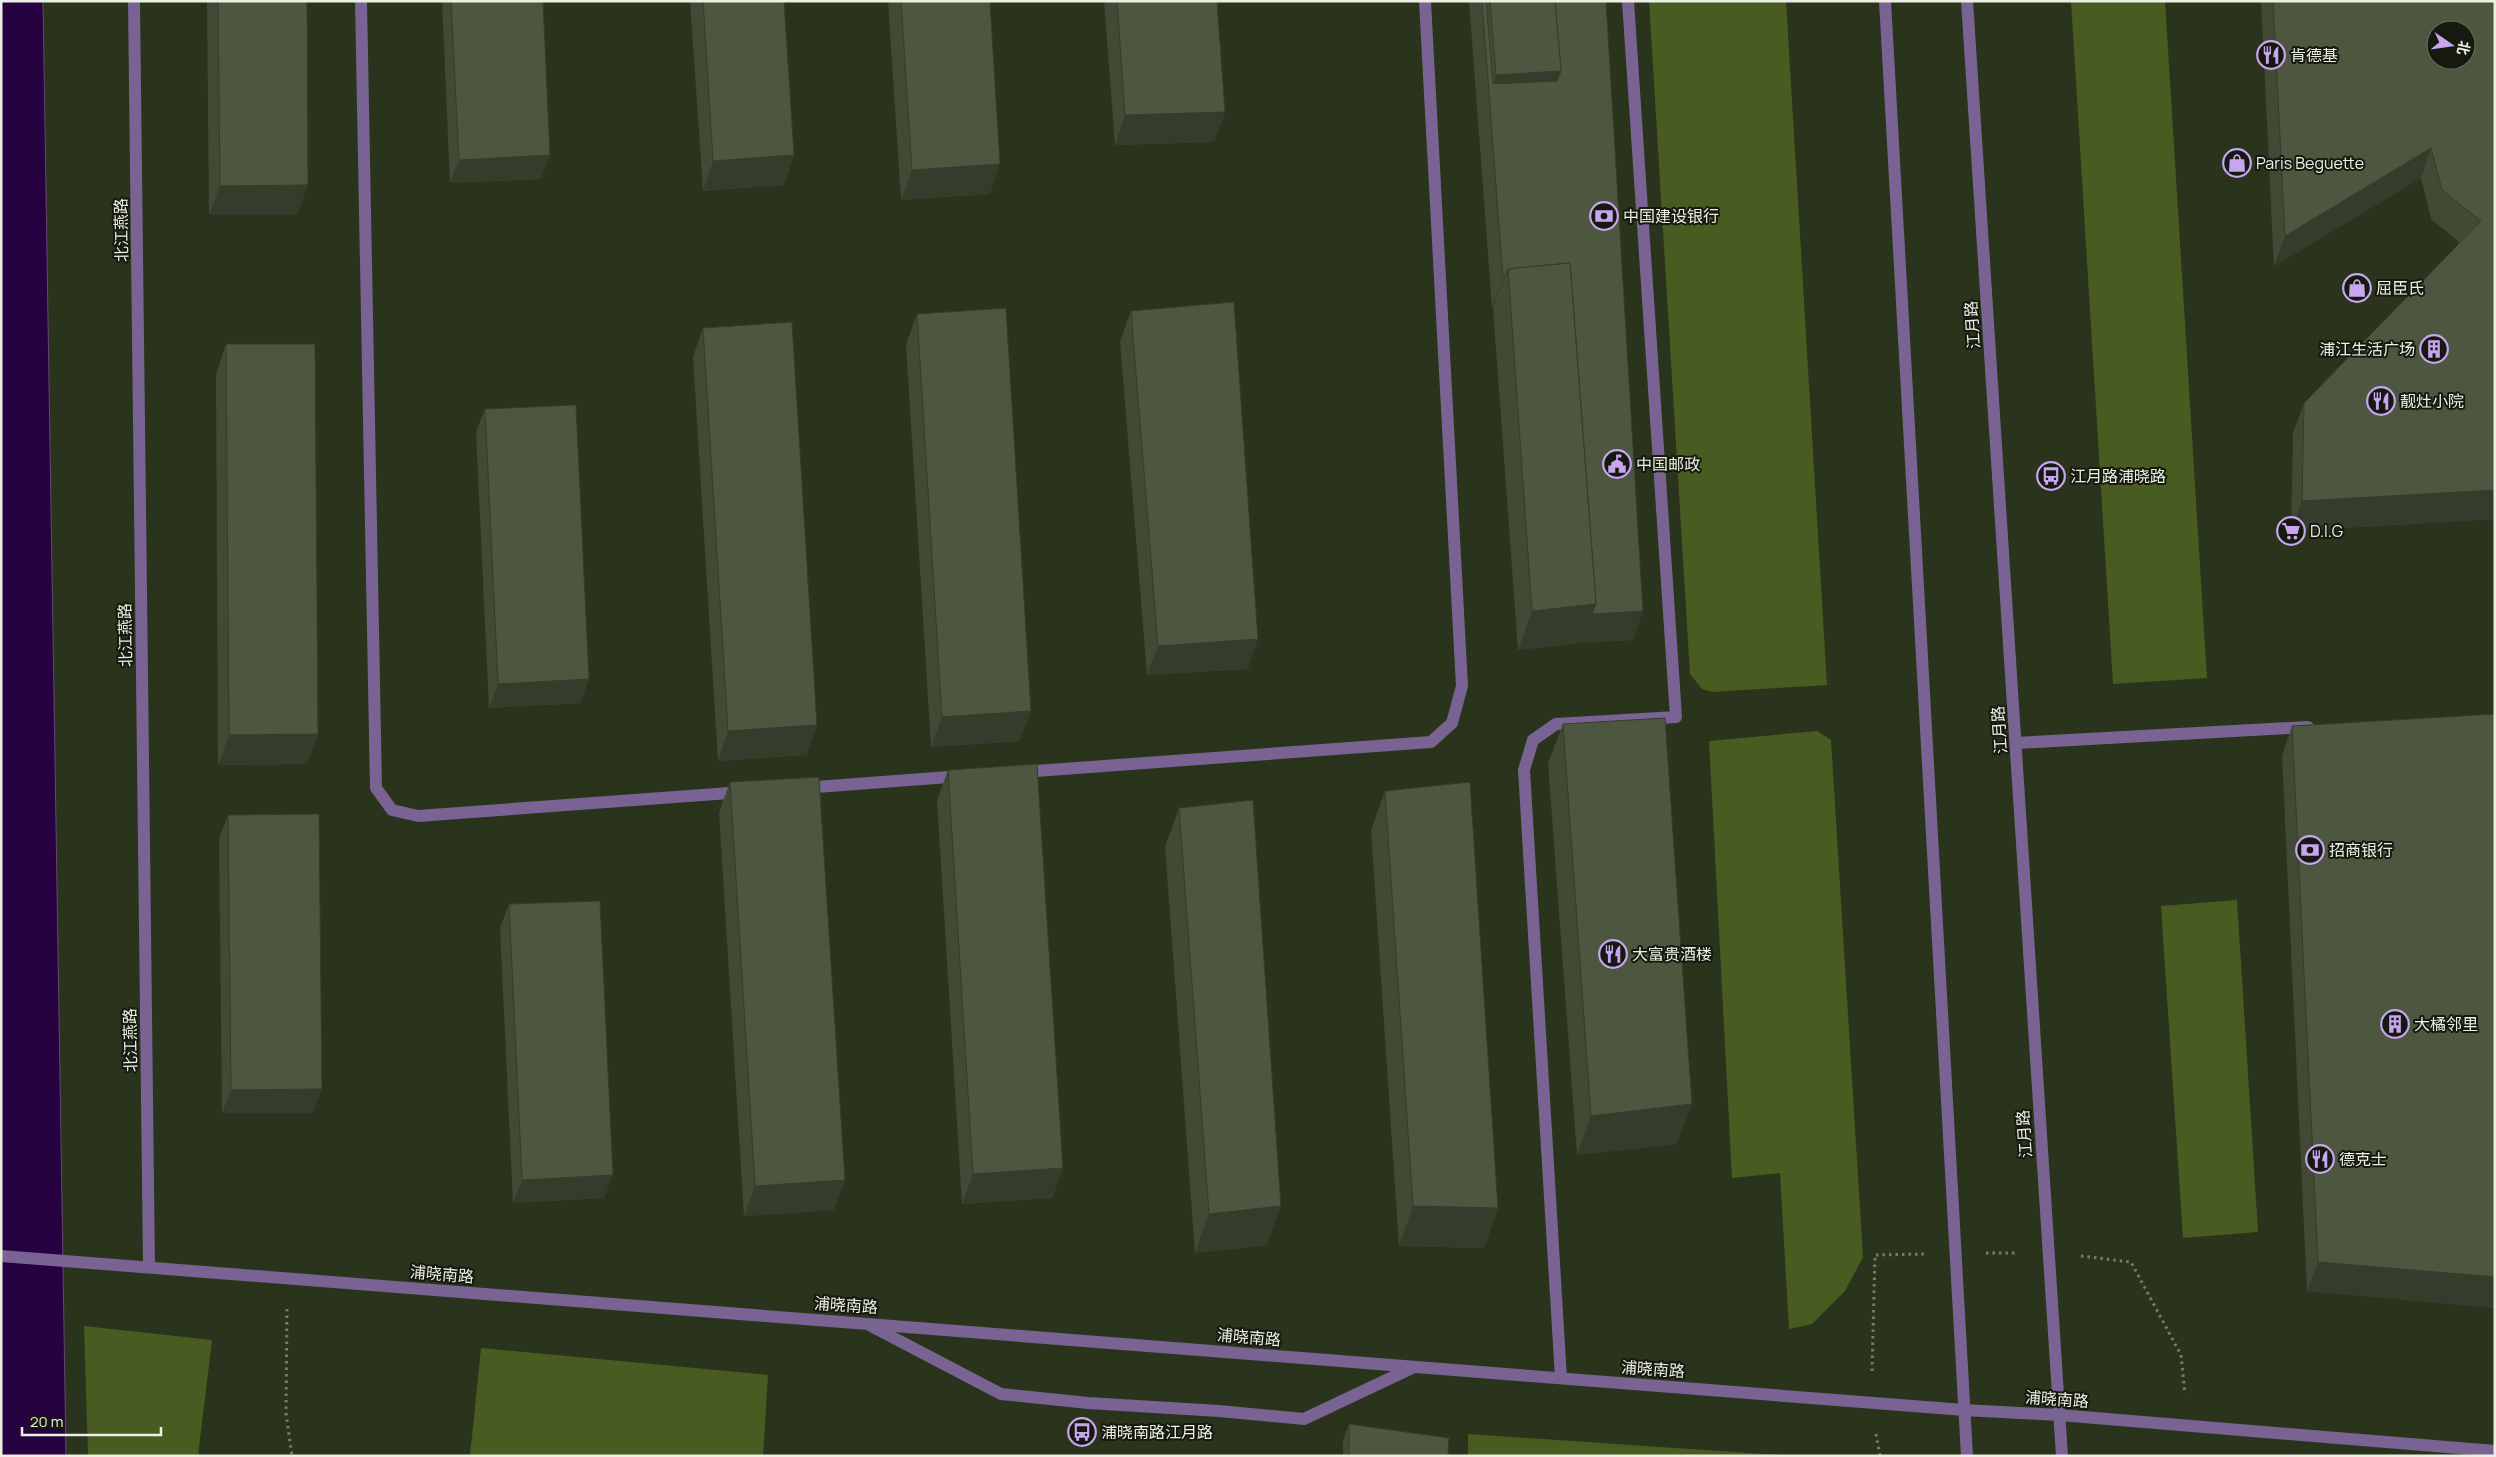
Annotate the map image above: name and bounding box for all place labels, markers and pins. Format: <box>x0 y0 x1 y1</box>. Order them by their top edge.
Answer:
restaurant icon: 肯德基 <box>2256 40 2286 70</box>
place label: 肯德基 <box>2290 44 2338 66</box>
shop icon: Paris Beguette <box>2222 148 2252 178</box>
place label: Paris Beguette <box>2256 152 2364 174</box>
bank icon: 中国建设银行 <box>1589 201 1619 231</box>
place label: 中国建设银行 <box>1623 205 1719 227</box>
shop icon: 屈臣氏 <box>2342 273 2372 303</box>
place label: 屈臣氏 <box>2376 277 2424 299</box>
building icon: 浦江生活广场 <box>2419 334 2449 364</box>
place label: 浦江生活广场 <box>2319 338 2415 360</box>
restaurant icon: 靓灶小院 <box>2366 386 2396 416</box>
place label: 靓灶小院 <box>2400 390 2464 412</box>
public building icon: 中国邮政 <box>1602 449 1632 479</box>
place label: 中国邮政 <box>1636 453 1700 475</box>
bus stop icon: 江月路浦晓路 <box>2036 461 2066 491</box>
place label: 江月路浦晓路 <box>2070 465 2166 487</box>
supermarket icon: D.I.G <box>2276 516 2306 546</box>
place label: D.I.G <box>2310 520 2343 542</box>
bank icon: 招商银行 <box>2295 835 2325 865</box>
place label: 招商银行 <box>2329 839 2393 861</box>
restaurant icon: 大富贵酒楼 <box>1598 939 1628 969</box>
place label: 大富贵酒楼 <box>1632 943 1712 965</box>
building icon: 大橘邻里 <box>2380 1009 2410 1039</box>
place label: 大橘邻里 <box>2414 1013 2478 1035</box>
restaurant icon: 德克士 <box>2305 1144 2335 1174</box>
place label: 德克士 <box>2339 1148 2387 1170</box>
bus stop icon: 浦晓南路江月路 <box>1067 1417 1097 1447</box>
place label: 浦晓南路江月路 <box>1101 1421 1213 1443</box>

